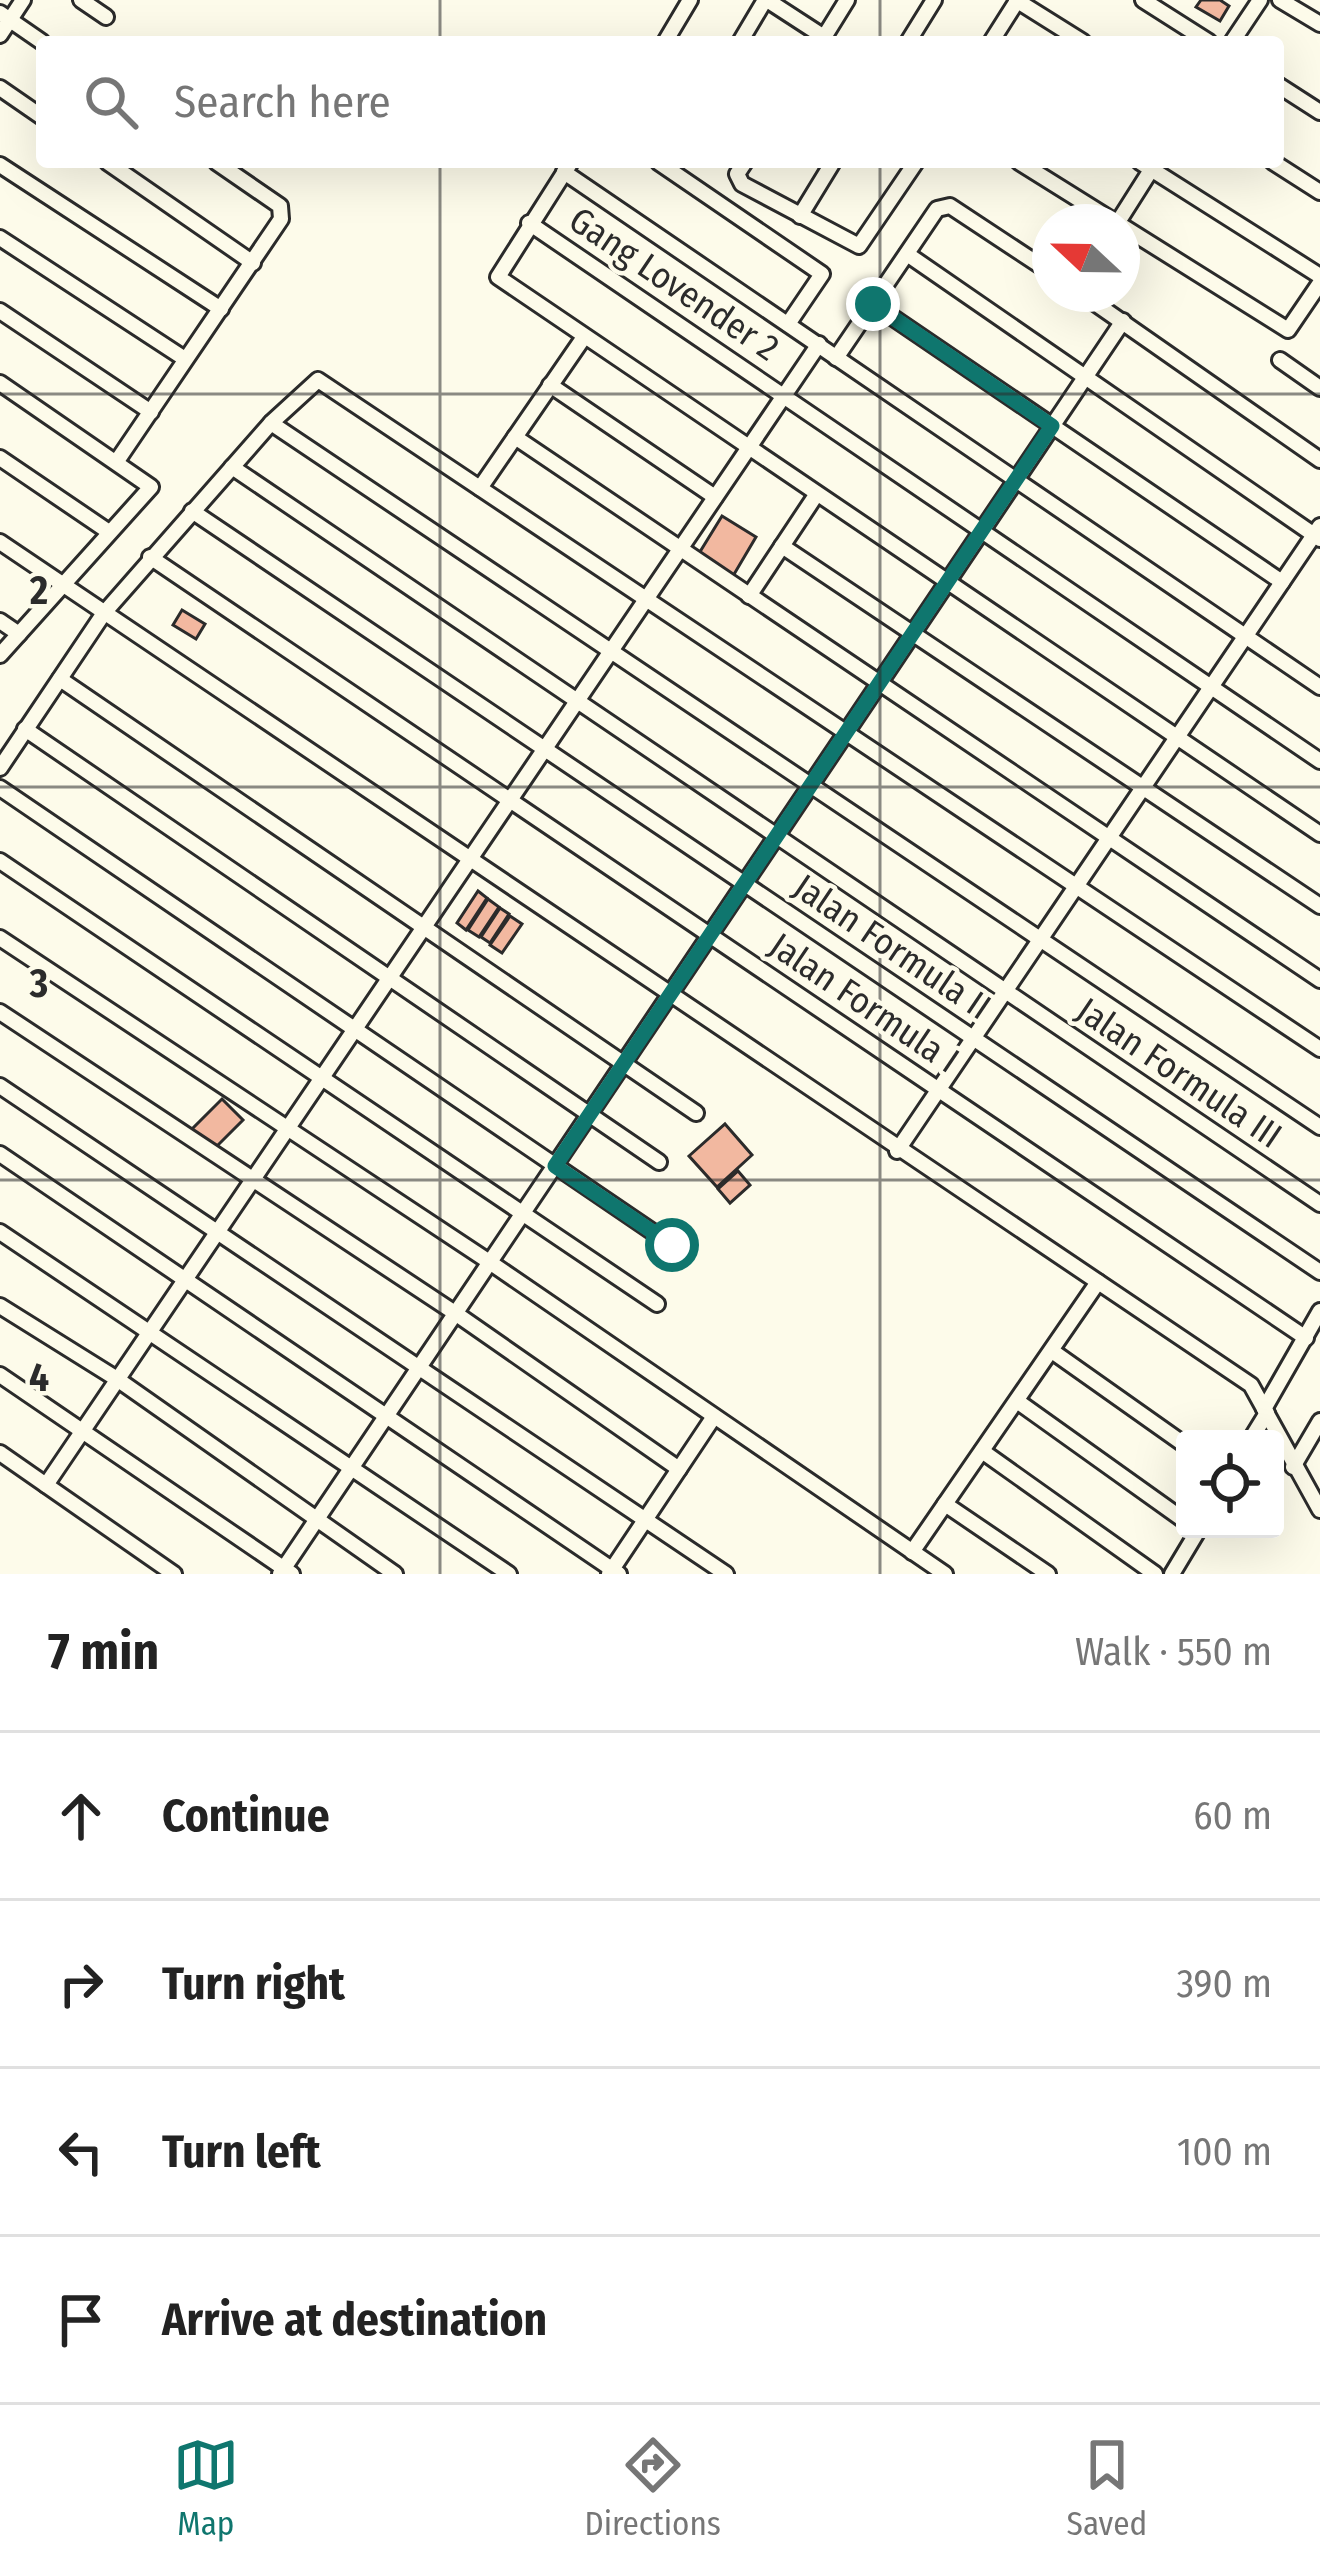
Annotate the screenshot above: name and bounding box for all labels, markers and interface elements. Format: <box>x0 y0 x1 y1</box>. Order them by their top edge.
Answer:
search box <box>36 36 1284 168</box>
icon: search <box>78 69 144 135</box>
text: Search here <box>174 75 391 129</box>
street label: Gang Lovender 2 <box>561 198 787 370</box>
north arrow <box>1032 204 1140 312</box>
route end <box>846 277 900 331</box>
text: 2 <box>29 568 48 614</box>
street label: Jalan Formula II <box>785 865 999 1029</box>
street label: Jalan Formula I <box>761 924 967 1082</box>
text: 3 <box>29 961 48 1007</box>
street label: Jalan Formula III <box>1068 988 1290 1158</box>
route start <box>645 1218 699 1272</box>
text: 4 <box>29 1355 49 1401</box>
map controls <box>1176 1430 1284 1538</box>
button: locate <box>1176 1430 1284 1538</box>
text: 7 min <box>48 1621 159 1683</box>
text: Walk · 550 m <box>1075 1629 1272 1675</box>
icon: ahead <box>48 1783 114 1849</box>
text: Continue <box>162 1789 330 1843</box>
text: 60 m <box>1193 1793 1272 1839</box>
icon: right <box>48 1951 114 2017</box>
text: Turn right <box>162 1957 345 2011</box>
text: 390 m <box>1176 1961 1272 2007</box>
icon: left <box>48 2119 114 2185</box>
text: Turn left <box>162 2125 321 2179</box>
text: 100 m <box>1177 2129 1272 2175</box>
icon: arrive <box>48 2287 114 2353</box>
text: Arrive at destination <box>162 2293 547 2347</box>
tab: Map <box>173 2432 239 2544</box>
tab: Directions <box>584 2432 721 2544</box>
tab: Saved <box>1067 2432 1147 2544</box>

